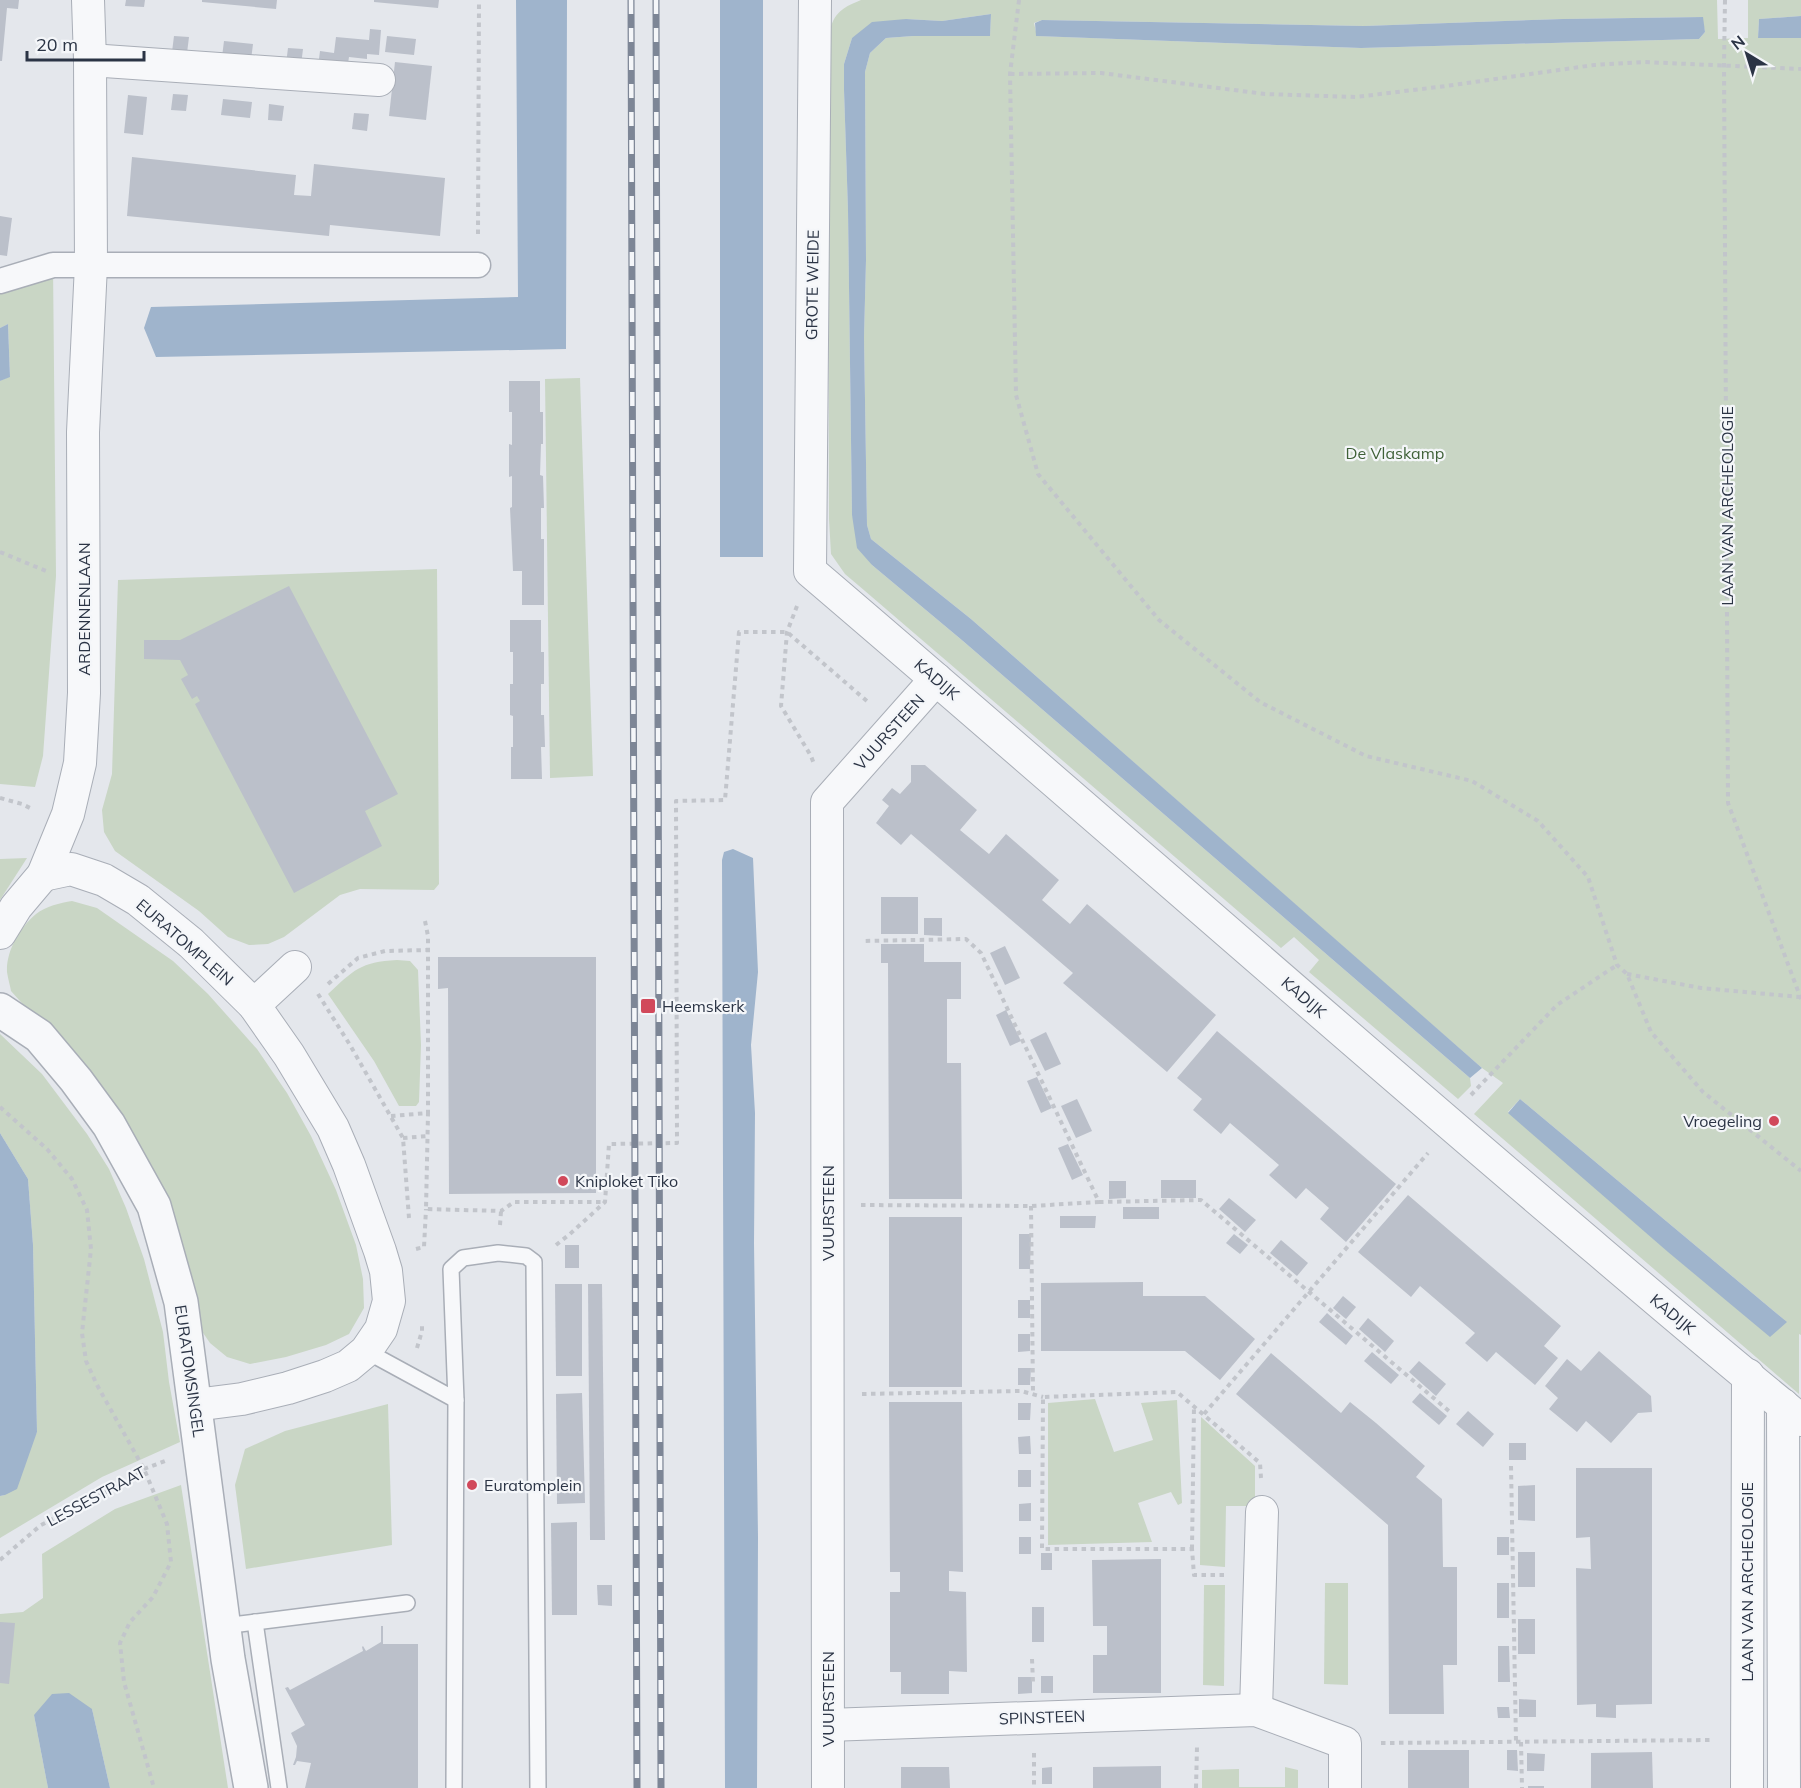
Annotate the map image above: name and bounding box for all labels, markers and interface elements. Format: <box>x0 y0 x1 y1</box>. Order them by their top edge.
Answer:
scale bar <box>27 24 144 62</box>
north arrow <box>1717 24 1777 84</box>
text: N <box>1727 31 1749 54</box>
text: 20 m <box>36 33 78 56</box>
street label: GROTE WEIDE <box>801 230 823 340</box>
street label: LAAN VAN ARCHEOLOGIE <box>1717 406 1737 606</box>
park label: De Vlaskamp <box>1346 443 1444 463</box>
street label: ARDENNENLAAN <box>74 542 94 676</box>
street label: KADIJK <box>910 654 964 704</box>
street label: VUURSTEEN <box>850 690 928 774</box>
street label: EURATOMPLEIN <box>132 894 238 990</box>
street label: KADIJK <box>1277 972 1331 1022</box>
place label: Heemskerk <box>662 996 745 1016</box>
marker: Heemskerk <box>639 997 657 1015</box>
place label: Vroegeling <box>1683 1111 1762 1131</box>
marker: Vroegeling <box>1767 1114 1781 1128</box>
street label: VUURSTEEN <box>818 1165 838 1261</box>
place label: Kniploket Tiko <box>575 1171 678 1191</box>
marker: Kniploket Tiko <box>556 1174 570 1188</box>
street label: KADIJK <box>1646 1289 1700 1339</box>
street label: EURATOMSINGEL <box>171 1304 209 1439</box>
street label: LESSESTRAAT <box>43 1461 149 1531</box>
place label: Euratomplein <box>484 1475 582 1495</box>
marker: Euratomplein <box>465 1478 479 1492</box>
street label: LAAN VAN ARCHEOLOGIE <box>1737 1482 1757 1682</box>
street label: VUURSTEEN <box>818 1651 838 1747</box>
street label: SPINSTEEN <box>998 1705 1086 1729</box>

